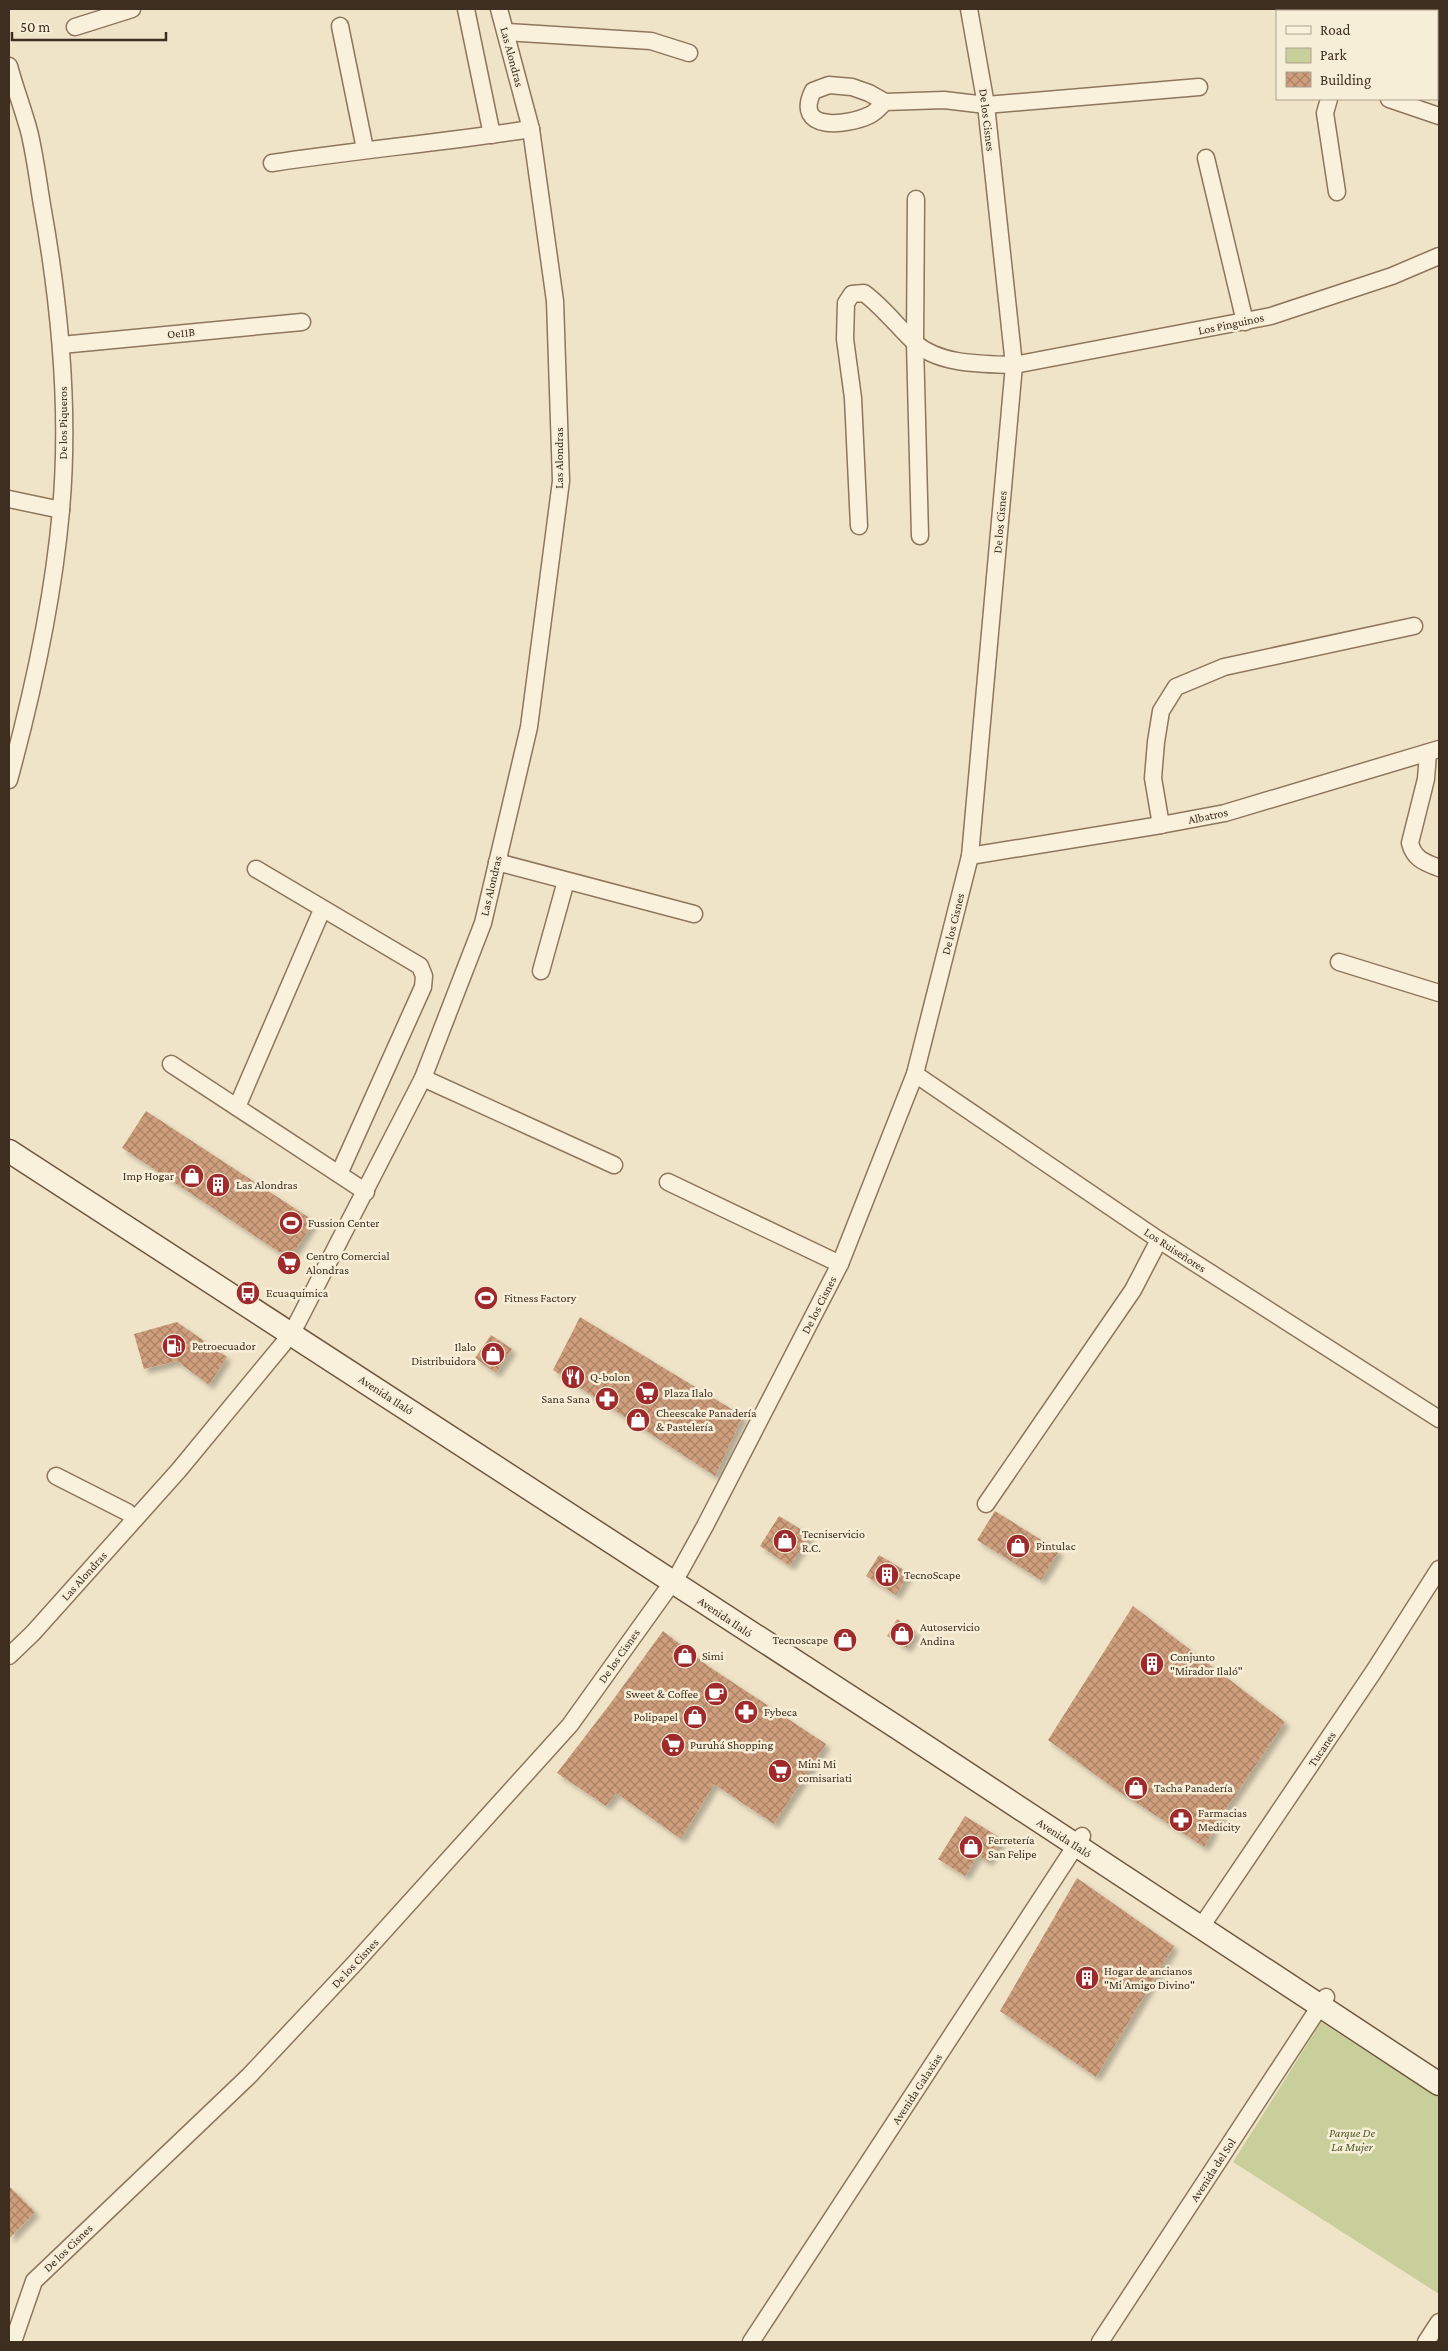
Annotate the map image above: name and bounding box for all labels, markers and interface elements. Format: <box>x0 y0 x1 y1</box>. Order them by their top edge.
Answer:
scale bar <box>12 10 166 42</box>
legend <box>1276 10 1438 100</box>
text: 50 m <box>20 19 50 35</box>
text: Road <box>1320 22 1351 38</box>
street label: Las Alondras <box>497 25 527 89</box>
text: Park <box>1320 47 1347 63</box>
text: Building <box>1320 72 1371 89</box>
street label: De los Cisnes <box>976 88 998 152</box>
street label: Los Pinguinos <box>1197 310 1265 338</box>
street label: Oe11B <box>167 325 196 341</box>
street label: De los Piqueros <box>56 386 70 460</box>
street label: Las Alondras <box>552 427 566 489</box>
street label: De los Cisnes <box>990 490 1010 554</box>
street label: Albatros <box>1187 805 1229 827</box>
street label: Las Alondras <box>477 854 505 918</box>
street label: De los Cisnes <box>939 891 967 956</box>
shop icon: Imp Hogar <box>179 1163 205 1189</box>
place label: Imp Hogar <box>123 1169 175 1183</box>
building icon: Las Alondras <box>205 1172 231 1198</box>
place label: Las Alondras <box>236 1178 298 1192</box>
sports icon: Fussion Center <box>278 1210 304 1236</box>
place label: Fussion Center <box>308 1216 380 1230</box>
street label: Los Ruiseñores <box>1141 1225 1209 1275</box>
place label: Centro Comercial Alondras <box>306 1249 390 1277</box>
supermarket icon: Centro Comercial Alondras <box>276 1250 302 1276</box>
street label: De los Cisnes <box>798 1274 840 1336</box>
bus stop icon: Ecuaquimica <box>235 1280 261 1306</box>
sports icon: Fitness Factory <box>473 1285 499 1311</box>
place label: Ecuaquimica <box>266 1286 329 1300</box>
place label: Fitness Factory <box>504 1291 577 1305</box>
fuel station icon: Petroecuador <box>161 1333 187 1359</box>
place label: Petroecuador <box>192 1339 256 1353</box>
place label: Ilalo Distribuidora <box>411 1340 476 1368</box>
shop icon: Ilalo Distribuidora <box>480 1341 506 1367</box>
restaurant icon: Q-bolon <box>560 1364 586 1390</box>
place label: Q-bolon <box>590 1370 631 1384</box>
street label: Avenida Ilaló <box>356 1372 416 1418</box>
supermarket icon: Plaza Ilalo <box>634 1380 660 1406</box>
pharmacy icon: Sana Sana <box>594 1386 620 1412</box>
place label: Plaza Ilalo <box>664 1386 713 1400</box>
place label: Sana Sana <box>541 1392 590 1406</box>
place label: Cheescake Panadería & Pastelería <box>656 1406 757 1434</box>
shop icon: Cheescake Panadería & Pastelería <box>625 1407 651 1433</box>
place label: Tecniservicio R.C. <box>802 1527 865 1555</box>
shop icon: Tecniservicio R.C. <box>772 1528 798 1554</box>
shop icon: Pintulac <box>1005 1533 1031 1559</box>
place label: Pintulac <box>1036 1539 1076 1553</box>
street label: Las Alondras <box>58 1548 110 1604</box>
building icon: TecnoScape <box>874 1562 900 1588</box>
place label: TecnoScape <box>904 1568 960 1582</box>
street label: Avenida Ilaló <box>695 1594 755 1640</box>
place label: Autoservicio Andina <box>920 1620 980 1648</box>
shop icon: Autoservicio Andina <box>889 1621 915 1647</box>
street label: De los Cisnes <box>595 1626 643 1686</box>
shop icon: Tecnoscape <box>832 1627 858 1653</box>
place label: Tecnoscape <box>772 1633 828 1647</box>
shop icon: Simi <box>672 1643 698 1669</box>
place label: Simi <box>702 1649 724 1663</box>
place label: Conjunto "Mirador Ilaló" <box>1170 1650 1243 1678</box>
building icon: Conjunto "Mirador Ilaló" <box>1139 1651 1165 1677</box>
cafe icon: Sweet & Coffee <box>703 1681 729 1707</box>
place label: Sweet & Coffee <box>626 1687 698 1701</box>
pharmacy icon: Fybeca <box>733 1699 759 1725</box>
shop icon: Polipapel <box>682 1704 708 1730</box>
place label: Fybeca <box>764 1705 798 1719</box>
place label: Polipapel <box>633 1710 678 1724</box>
street label: Tucanes <box>1305 1728 1339 1769</box>
supermarket icon: Puruhá Shopping <box>660 1732 686 1758</box>
place label: Puruhá Shopping <box>690 1738 773 1752</box>
place label: Mini Mi comisariati <box>798 1757 852 1785</box>
supermarket icon: Mini Mi comisariati <box>767 1758 793 1784</box>
shop icon: Tacha Panadería <box>1123 1775 1149 1801</box>
place label: Tacha Panadería <box>1154 1781 1233 1795</box>
place label: Farmacias Medicity <box>1198 1806 1247 1834</box>
pharmacy icon: Farmacias Medicity <box>1168 1807 1194 1833</box>
street label: Avenida Ilaló <box>1034 1815 1094 1861</box>
place label: Ferretería San Felipe <box>988 1833 1037 1861</box>
shop icon: Ferretería San Felipe <box>958 1834 984 1860</box>
street label: De los Cisnes <box>328 1935 382 1991</box>
place label: Hogar de ancianos "Mi Amigo Divino" <box>1104 1964 1195 1992</box>
building icon: Hogar de ancianos "Mi Amigo Divino" <box>1074 1965 1100 1991</box>
street label: Avenida Galaxias <box>889 2051 945 2127</box>
park label: Parque De La Mujer <box>1329 2126 1376 2154</box>
street label: Avenida del Sol <box>1187 2136 1239 2204</box>
street label: De los Cisnes <box>40 2221 96 2275</box>

